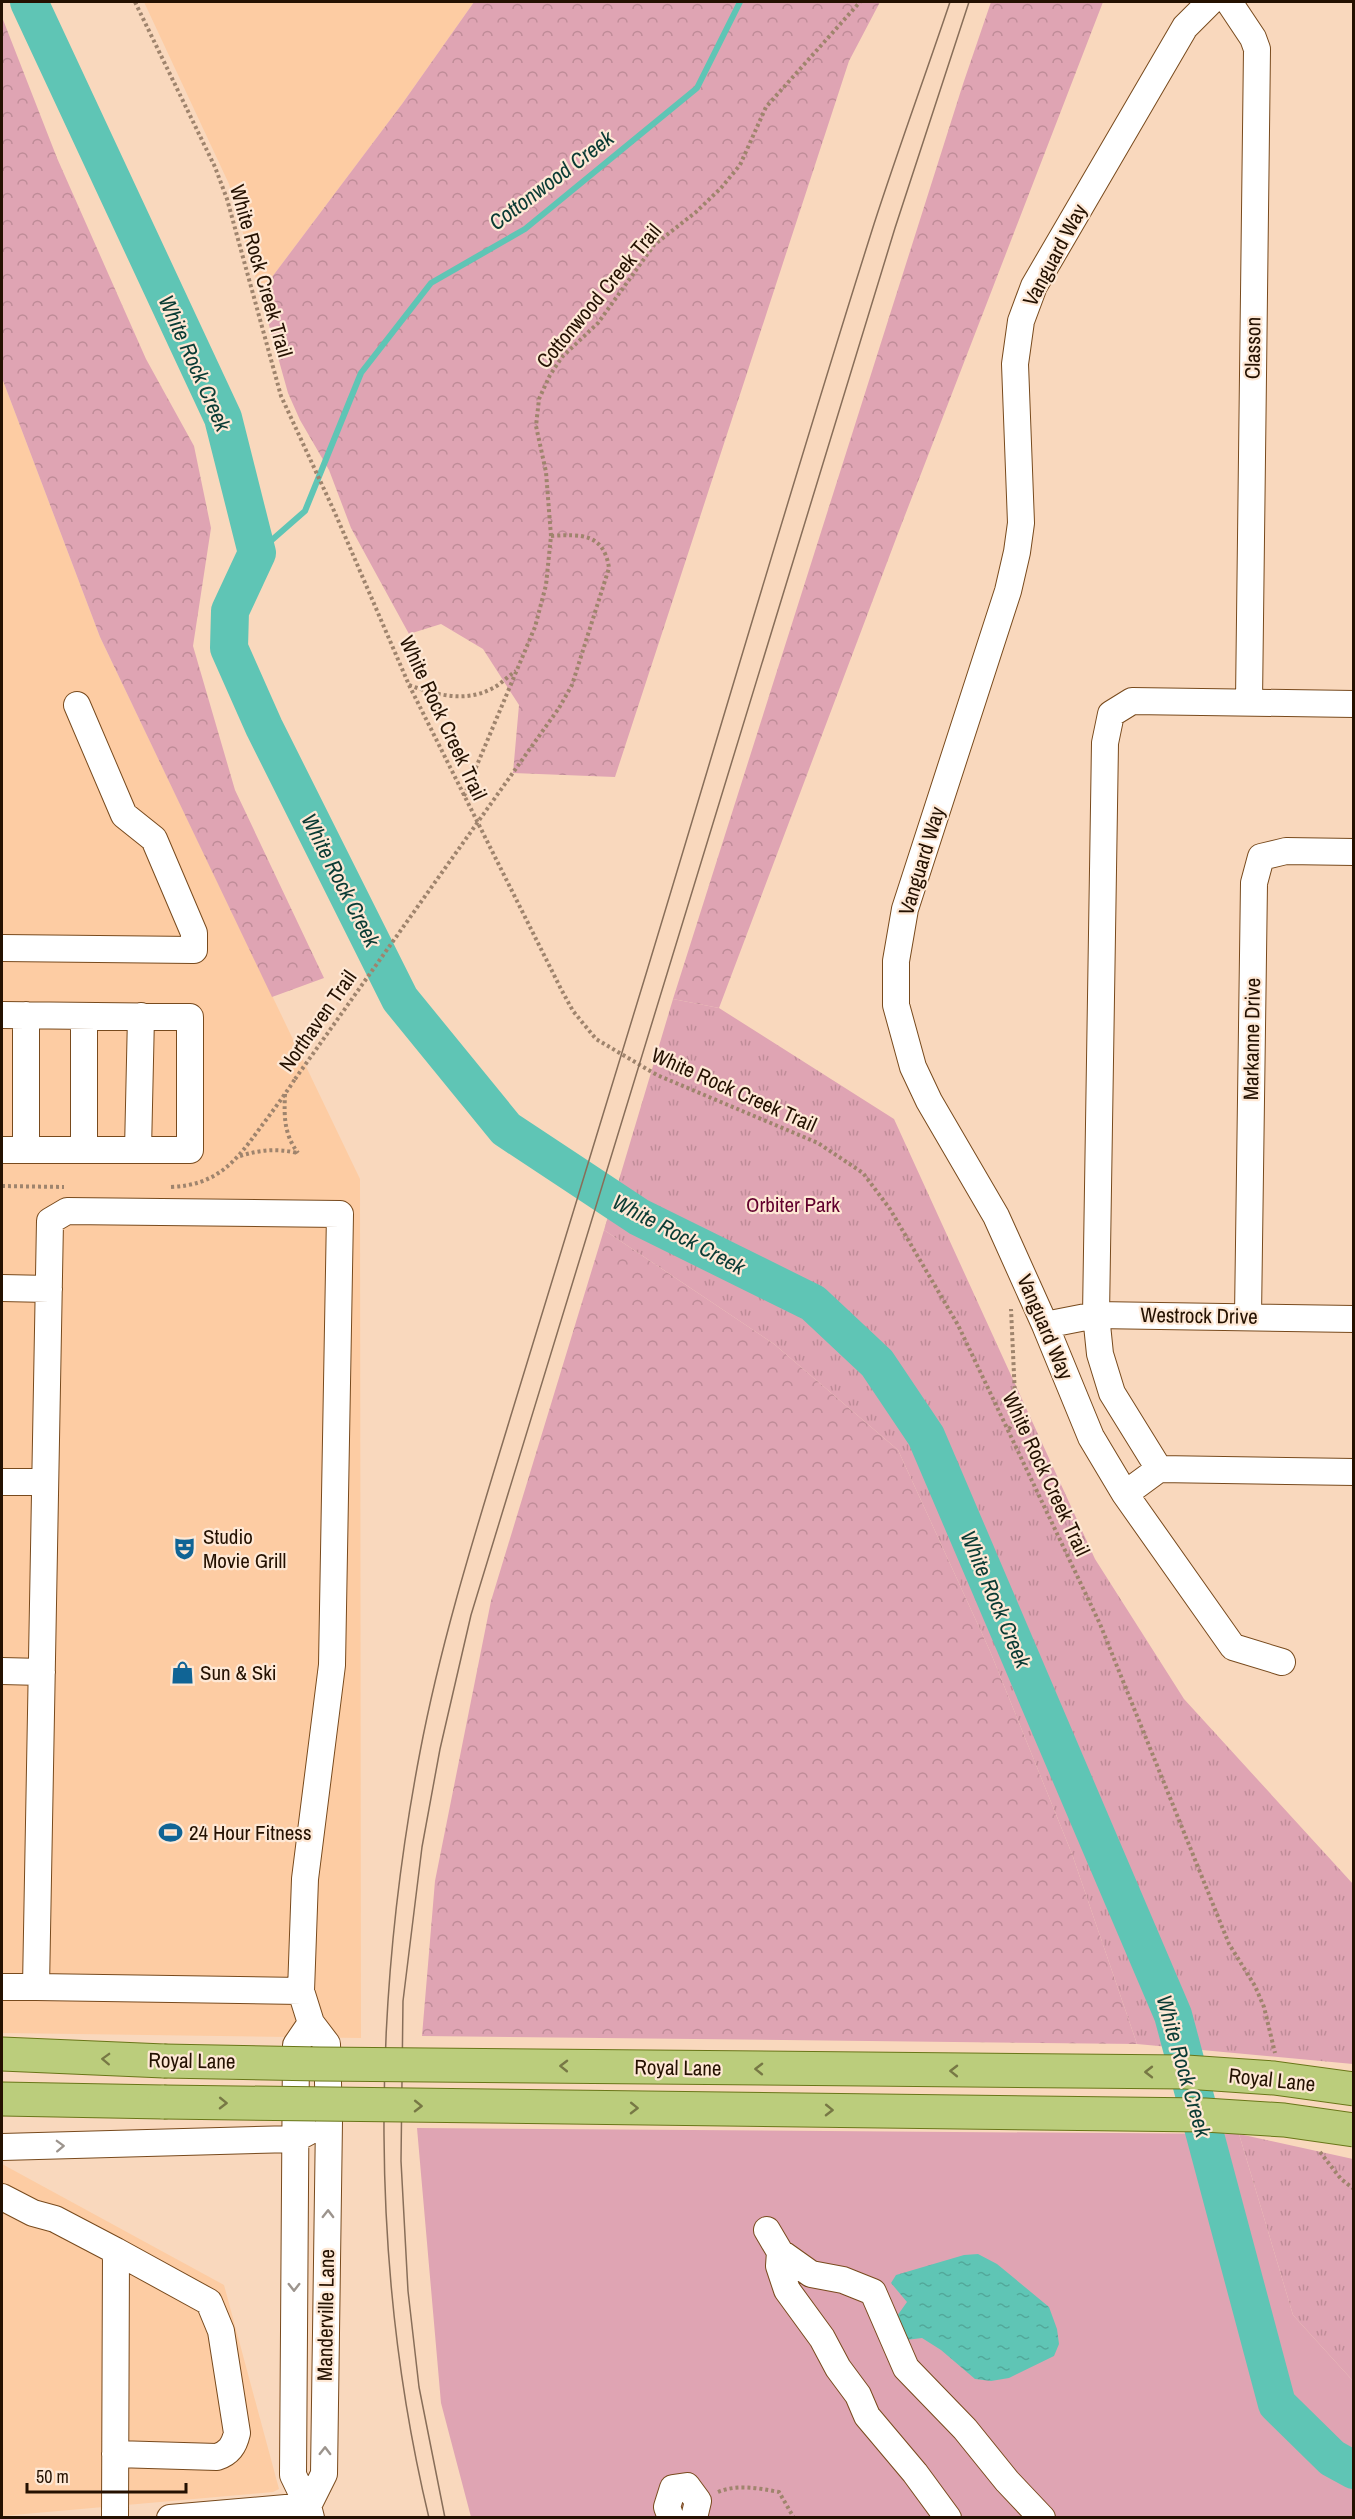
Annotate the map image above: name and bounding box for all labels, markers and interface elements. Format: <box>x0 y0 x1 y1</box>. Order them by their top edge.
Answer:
water label: Cottonwood Creek <box>482 122 620 237</box>
street label: White Rock Creek Trail <box>223 181 300 360</box>
street label: Vanguard Way <box>1015 198 1094 311</box>
street label: Cottonwood Creek Trail <box>529 217 668 374</box>
water label: White Rock Creek <box>152 290 239 437</box>
street label: Classon <box>1237 317 1268 379</box>
street label: White Rock Creek Trail <box>393 631 494 805</box>
street label: Vanguard Way <box>891 803 952 919</box>
water label: White Rock Creek <box>294 808 388 953</box>
street label: Northaven Trail <box>272 964 363 1077</box>
street label: Markanne Drive <box>1236 977 1267 1100</box>
street label: White Rock Creek Trail <box>647 1040 821 1139</box>
water label: White Rock Creek <box>607 1186 752 1282</box>
park label: Orbiter Park <box>746 1190 840 1219</box>
street label: Vanguard Way <box>1010 1270 1081 1384</box>
street label: Westrock Drive <box>1140 1300 1258 1331</box>
street label: White Rock Creek Trail <box>996 1387 1097 1561</box>
place label: Studio Movie Grill <box>203 1522 286 1575</box>
water label: White Rock Creek <box>954 1526 1039 1673</box>
theatre icon: Studio Movie Grill <box>172 1536 198 1562</box>
place label: Sun & Ski <box>200 1658 277 1687</box>
shop icon: Sun & Ski <box>169 1660 195 1686</box>
place label: 24 Hour Fitness <box>189 1818 312 1847</box>
sports icon: 24 Hour Fitness <box>158 1820 184 1846</box>
water label: White Rock Creek <box>1149 1992 1219 2141</box>
street label: Royal Lane <box>148 2045 236 2076</box>
one-way arrow <box>102 2052 111 2065</box>
street label: Royal Lane <box>634 2052 722 2083</box>
one-way arrow <box>560 2060 569 2072</box>
street label: Royal Lane <box>1227 2061 1317 2098</box>
one-way arrow <box>754 2062 763 2075</box>
one-way arrow <box>949 2065 958 2077</box>
one-way arrow <box>1144 2066 1153 2078</box>
one-way arrow <box>218 2097 227 2109</box>
one-way arrow <box>413 2100 422 2112</box>
one-way arrow <box>629 2102 638 2114</box>
one-way arrow <box>824 2104 833 2116</box>
one-way arrow <box>55 2139 64 2152</box>
one-way arrow <box>322 2209 334 2218</box>
street label: Manderville Lane <box>310 2249 341 2381</box>
one-way arrow <box>288 2283 300 2292</box>
one-way arrow <box>318 2446 331 2455</box>
scale bar <box>27 2456 186 2494</box>
text: 50 m <box>36 2464 69 2489</box>

